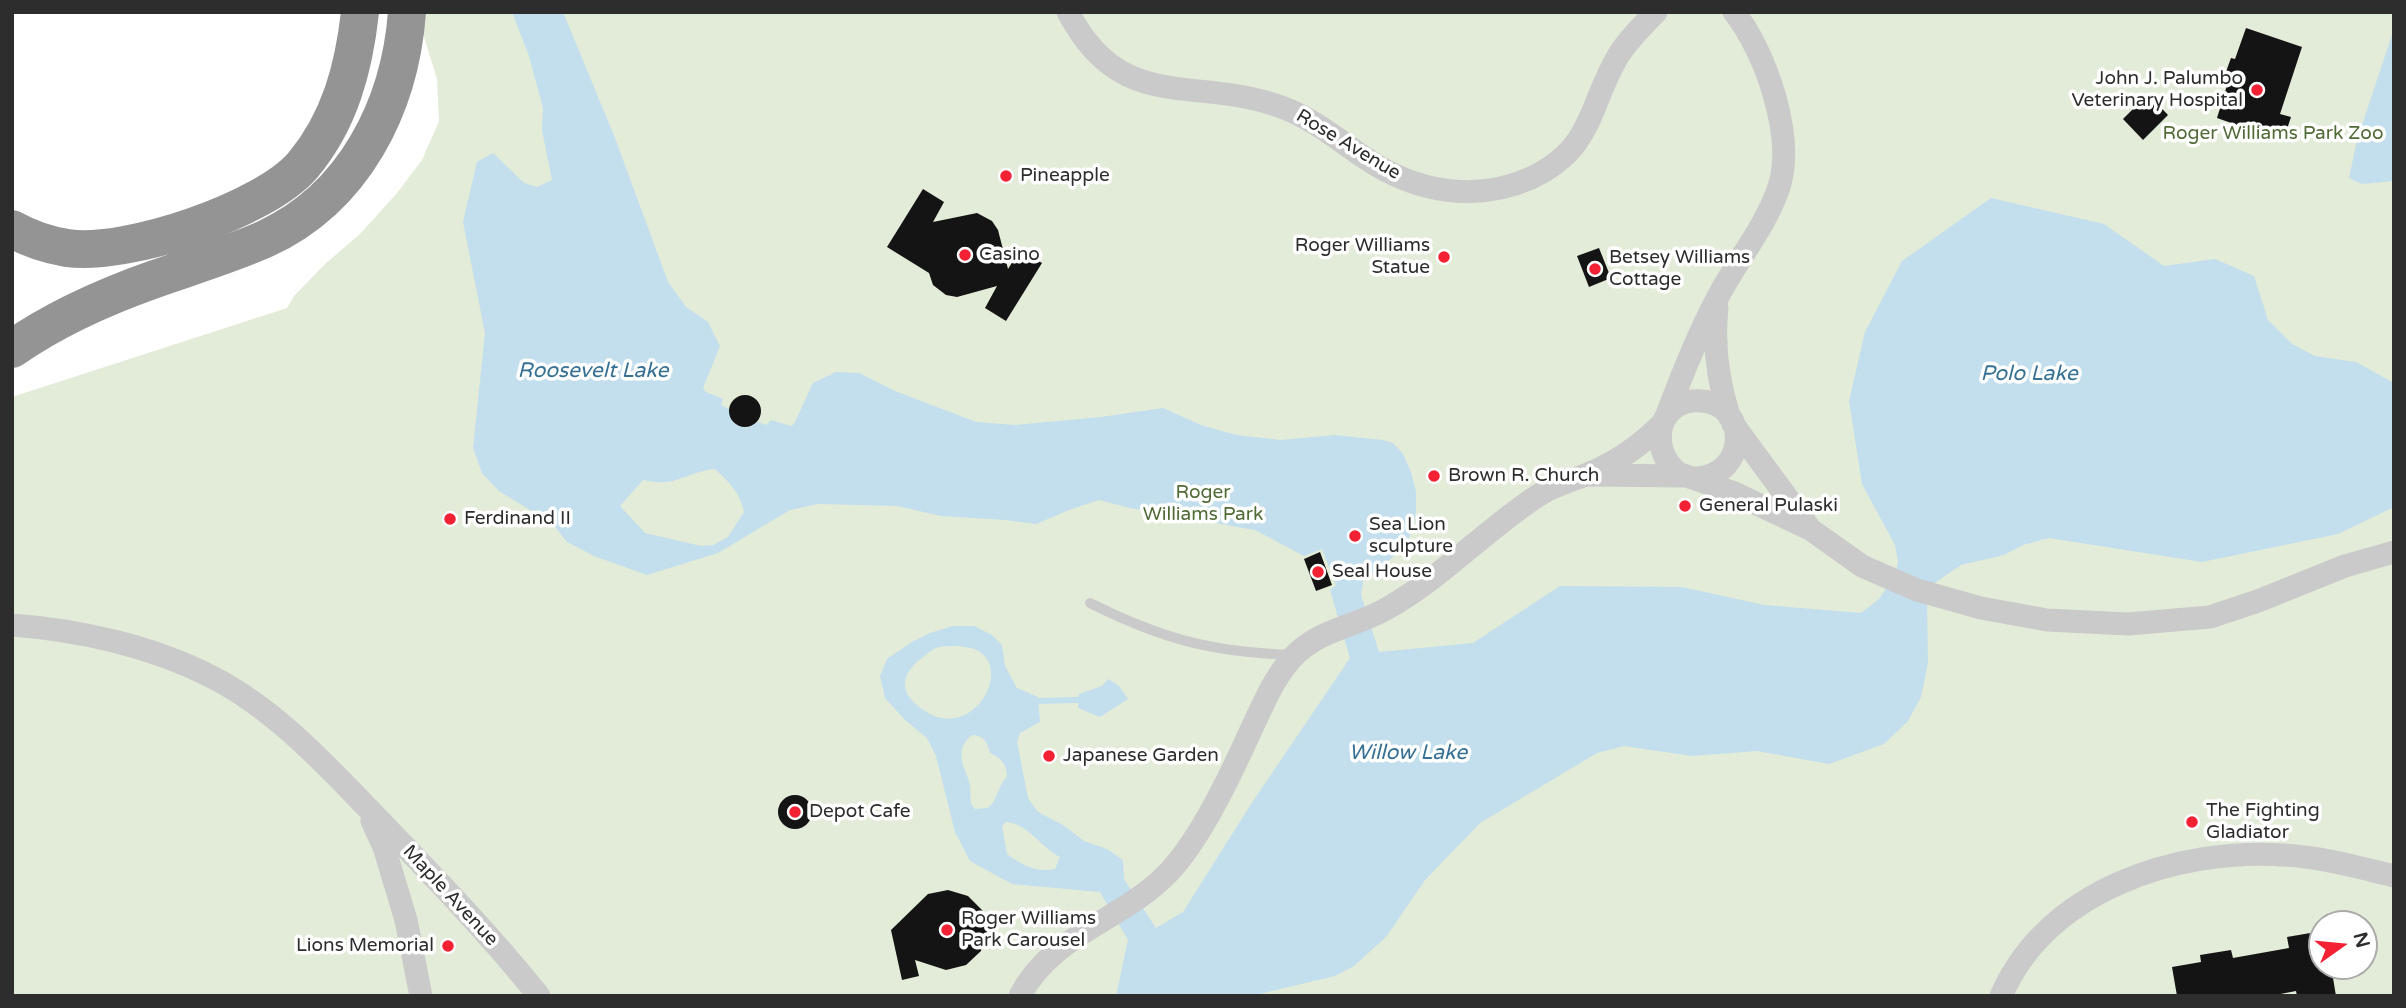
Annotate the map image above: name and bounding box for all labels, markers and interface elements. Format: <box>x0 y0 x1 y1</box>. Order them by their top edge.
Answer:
place label: John J. Palumbo Veterinary Hospital <box>2071 68 2243 112</box>
marker: John J. Palumbo Veterinary Hospital <box>2249 82 2265 98</box>
street label: Rose Avenue <box>1292 105 1404 185</box>
park label: Roger Williams Park Zoo <box>2163 123 2383 145</box>
place label: Pineapple <box>1020 165 1110 187</box>
marker: Pineapple <box>998 168 1014 184</box>
place label: Roger Williams Statue <box>1295 235 1430 279</box>
place label: Casino <box>979 244 1040 266</box>
marker: Casino <box>957 247 973 263</box>
place label: Betsey Williams Cottage <box>1609 247 1750 291</box>
marker: Roger Williams Statue <box>1436 249 1452 265</box>
marker: Betsey Williams Cottage <box>1587 261 1603 277</box>
water label: Roosevelt Lake <box>518 358 668 384</box>
water label: Polo Lake <box>1980 361 2078 387</box>
place label: Brown R. Church <box>1448 465 1599 487</box>
marker: Brown R. Church <box>1426 468 1442 484</box>
park label: Roger Williams Park <box>1143 482 1263 526</box>
place label: General Pulaski <box>1699 495 1838 517</box>
marker: General Pulaski <box>1677 498 1693 514</box>
place label: Ferdinand II <box>464 508 571 530</box>
marker: Ferdinand II <box>442 511 458 527</box>
place label: Sea Lion sculpture <box>1369 514 1453 558</box>
marker: Sea Lion sculpture <box>1347 528 1363 544</box>
place label: Seal House <box>1332 561 1432 583</box>
marker: Seal House <box>1310 564 1326 580</box>
water label: Willow Lake <box>1349 740 1467 766</box>
place label: Japanese Garden <box>1063 745 1219 767</box>
marker: Japanese Garden <box>1041 748 1057 764</box>
place label: The Fighting Gladiator <box>2206 800 2320 844</box>
place label: Depot Cafe <box>809 801 910 823</box>
marker: Depot Cafe <box>787 804 803 820</box>
marker: The Fighting Gladiator <box>2184 814 2200 830</box>
street label: Maple Avenue <box>398 841 502 951</box>
place label: Roger Williams Park Carousel <box>961 908 1096 952</box>
north arrow <box>2308 910 2378 980</box>
marker: Roger Williams Park Carousel <box>939 922 955 938</box>
text: N <box>2349 930 2374 950</box>
place label: Lions Memorial <box>296 935 434 957</box>
marker: Lions Memorial <box>440 938 456 954</box>

